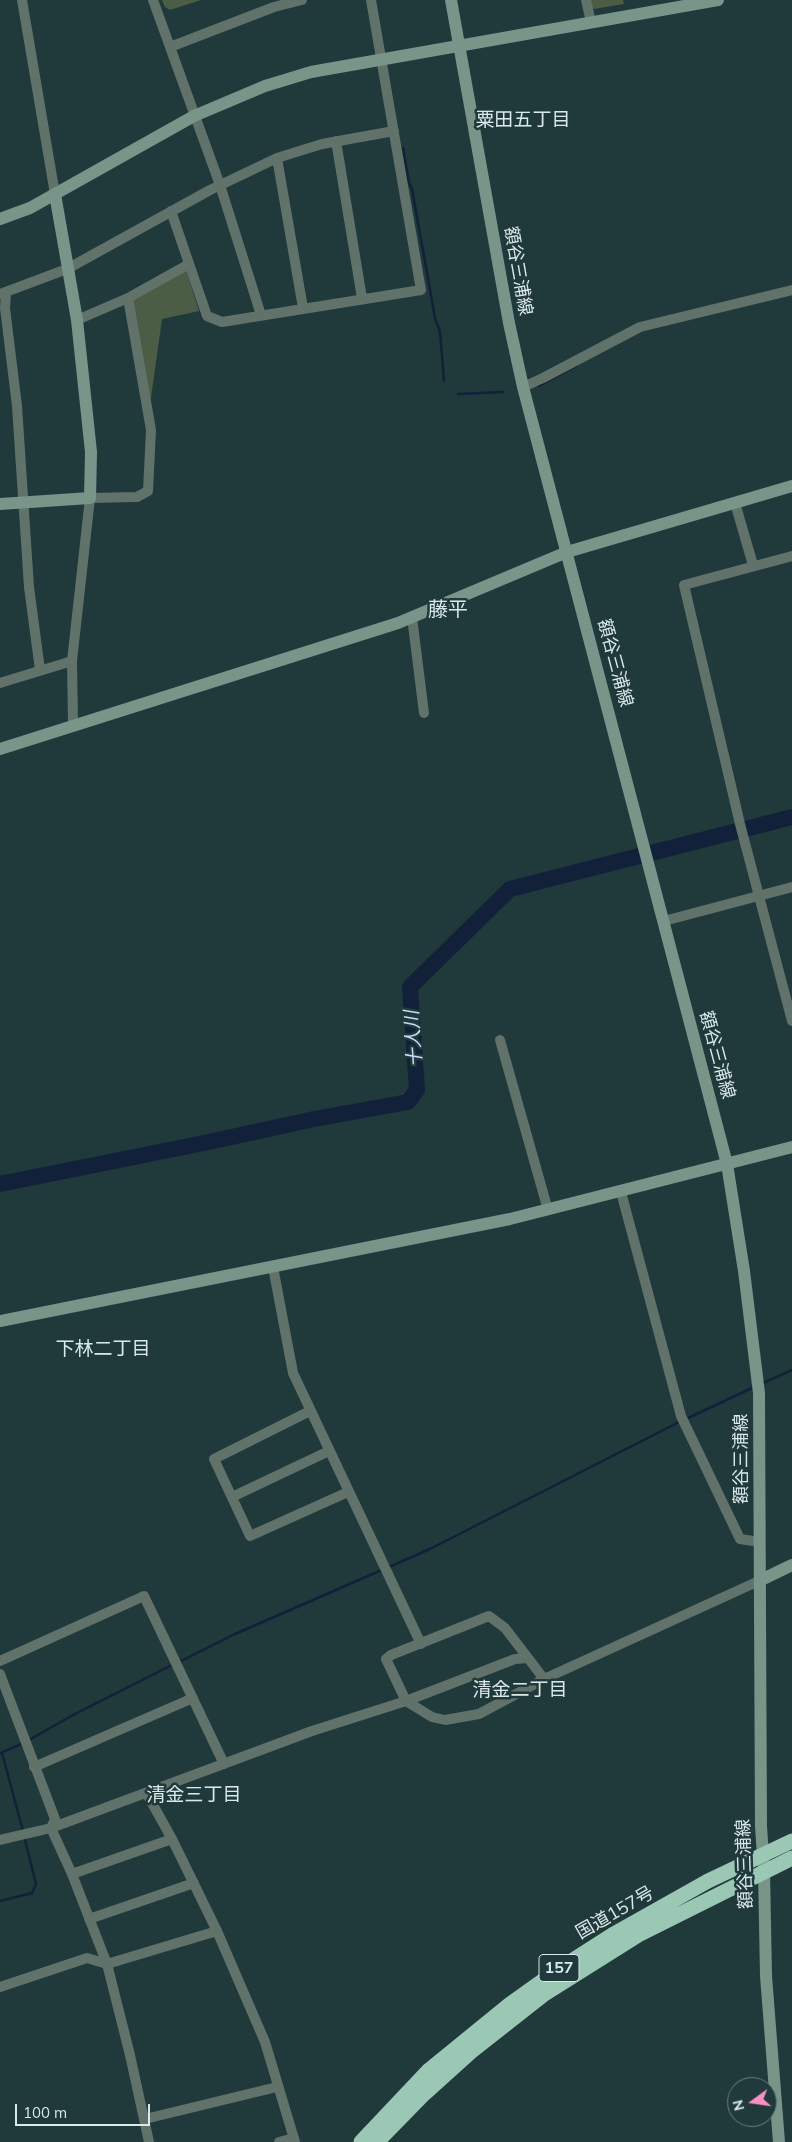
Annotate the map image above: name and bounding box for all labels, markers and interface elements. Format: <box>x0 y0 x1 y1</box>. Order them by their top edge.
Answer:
district label: 粟田五丁目 <box>476 109 570 131</box>
street label: 額谷三浦線 <box>500 225 536 317</box>
district label: 藤平 <box>428 598 468 622</box>
street label: 額谷三浦線 <box>593 617 637 709</box>
street label: 額谷三浦線 <box>695 1009 739 1101</box>
water label: 十人川 <box>401 1010 427 1068</box>
district label: 下林二丁目 <box>56 1338 150 1360</box>
street label: 額谷三浦線 <box>731 1414 753 1504</box>
district label: 清金二丁目 <box>473 1679 567 1701</box>
district label: 清金三丁目 <box>147 1784 241 1806</box>
street label: 額谷三浦線 <box>733 1819 757 1909</box>
street label: 国道157号 <box>572 1882 658 1944</box>
road number: 157 <box>539 1955 579 1982</box>
north arrow <box>727 2077 777 2127</box>
scale bar <box>18 2094 152 2126</box>
text: N <box>728 2098 748 2113</box>
text: 100 m <box>23 2103 67 2122</box>

